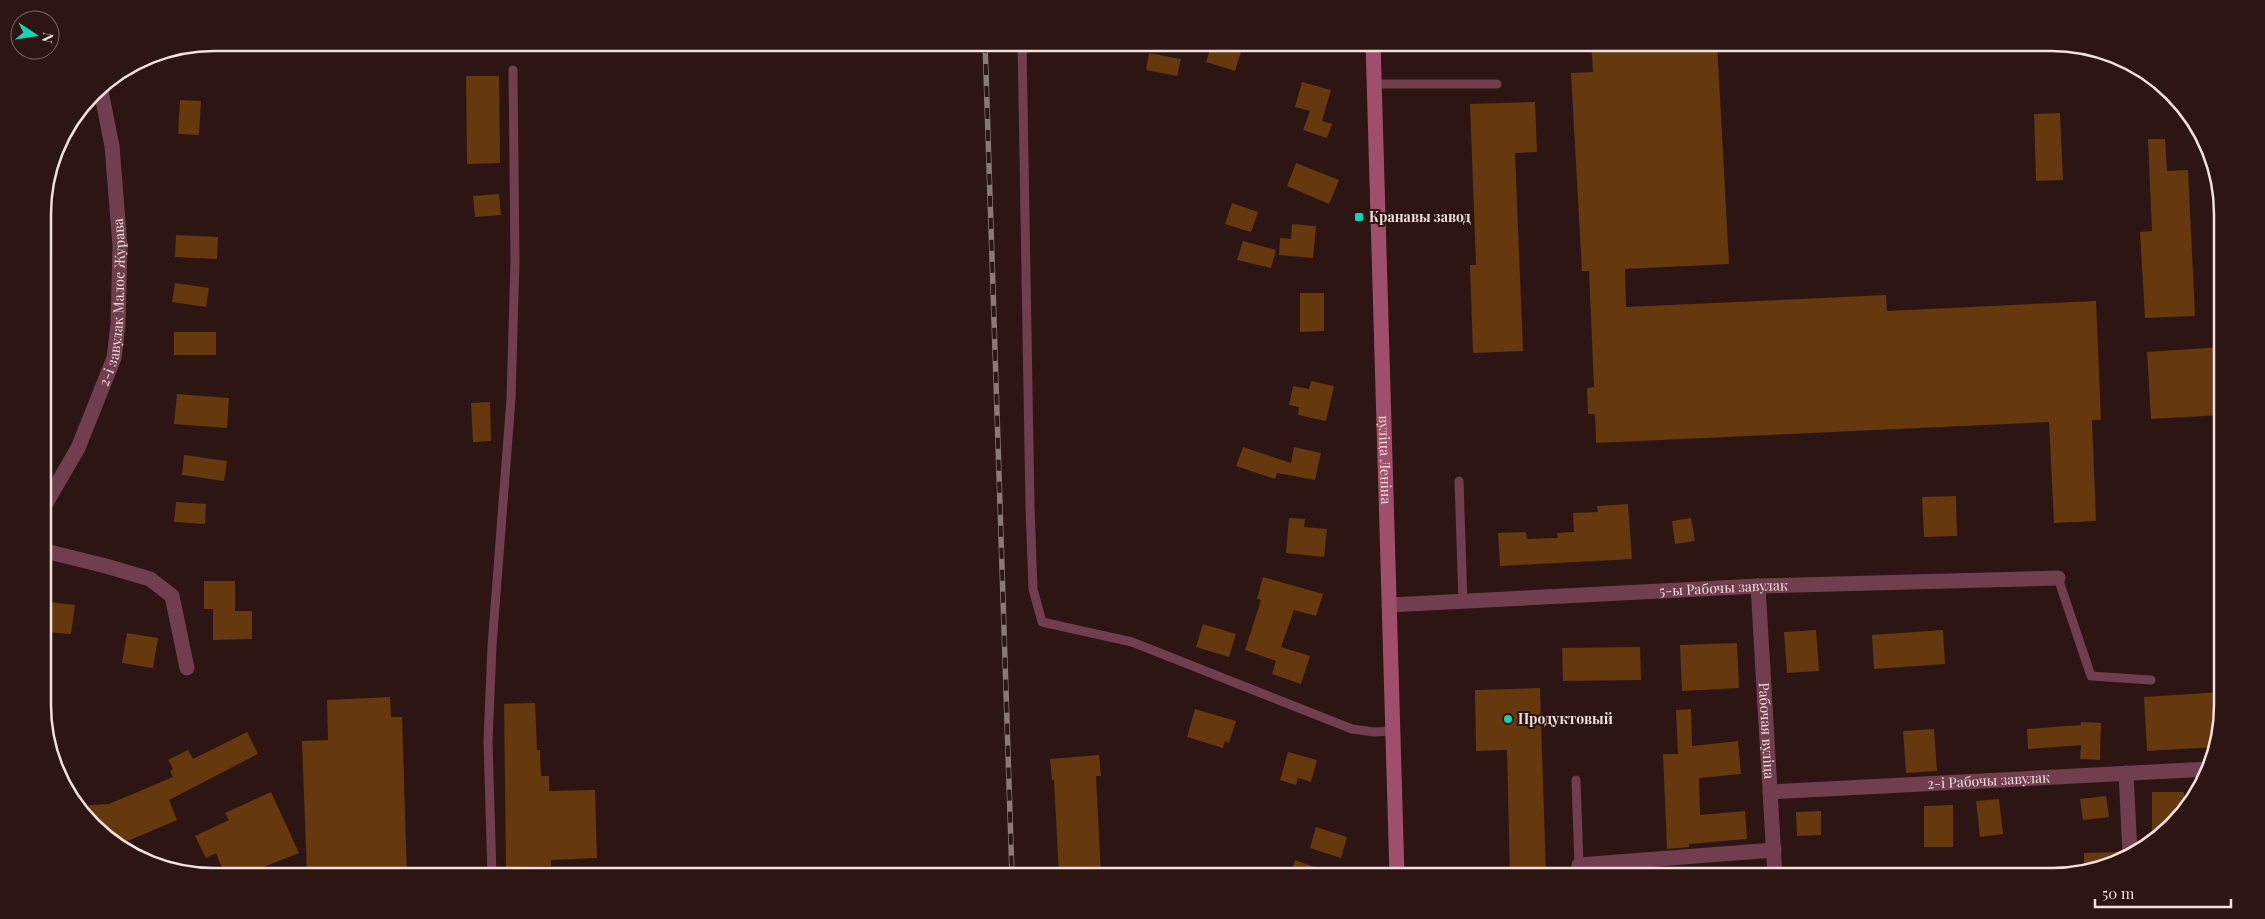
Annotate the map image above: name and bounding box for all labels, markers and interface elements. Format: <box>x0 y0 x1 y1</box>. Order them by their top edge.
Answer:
north arrow <box>10 10 60 60</box>
text: N <box>38 31 59 45</box>
place label: Кранавы завод <box>1369 207 1471 226</box>
marker: Кранавы завод <box>1353 211 1365 223</box>
street label: 2-і завулак Малое Журава <box>94 218 129 389</box>
street label: вуліца Леніна <box>1375 415 1396 505</box>
street label: 5-ы Рабочы завулак <box>1659 575 1788 600</box>
street label: Рабочая вуліца <box>1755 682 1779 780</box>
place label: Продуктовый <box>1518 709 1613 728</box>
marker: Продуктовый <box>1502 713 1514 725</box>
street label: 2-і Рабочы завулак <box>1927 767 2051 793</box>
scale bar <box>2095 876 2231 908</box>
text: 50 m <box>2102 883 2135 903</box>

